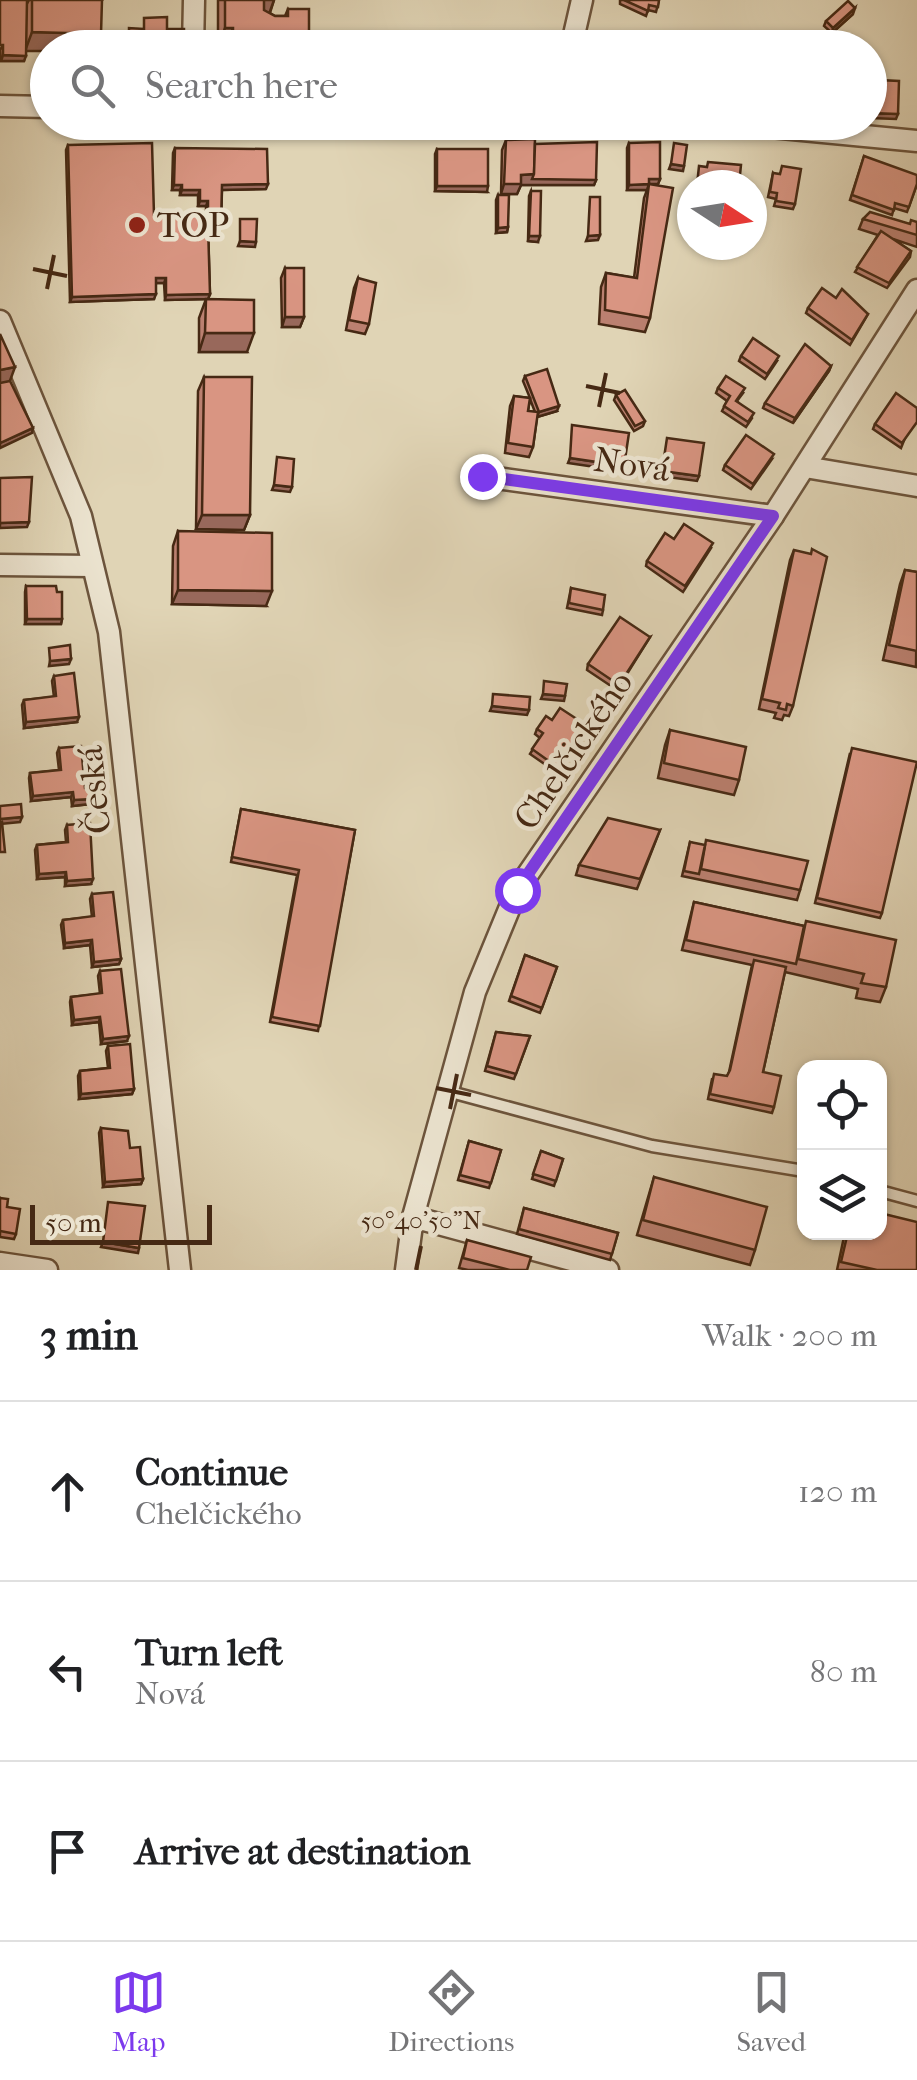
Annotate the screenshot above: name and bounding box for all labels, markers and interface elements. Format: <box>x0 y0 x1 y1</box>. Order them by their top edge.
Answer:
search box <box>30 30 887 140</box>
icon: search <box>65 58 120 113</box>
text: Search here <box>145 63 338 108</box>
north arrow <box>677 170 767 260</box>
place label: TOP <box>157 205 229 246</box>
marker: TOP <box>126 214 148 236</box>
street label: Nová <box>591 439 673 490</box>
route end <box>460 454 506 500</box>
street label: Chelčického <box>505 663 641 837</box>
street label: Česká <box>68 743 119 836</box>
route start <box>495 868 541 914</box>
map controls <box>797 1060 887 1240</box>
button: locate <box>797 1060 887 1150</box>
button: layers <box>797 1150 887 1240</box>
scale bar <box>30 1200 212 1244</box>
text: 50 m <box>45 1206 102 1239</box>
text: 50°40'50"N <box>361 1206 481 1235</box>
text: 3 min <box>40 1311 138 1360</box>
text: Walk · 200 m <box>702 1317 877 1354</box>
text: Continue <box>135 1450 288 1495</box>
icon: ahead <box>40 1464 95 1519</box>
text: 120 m <box>798 1473 877 1510</box>
text: Chelčického <box>135 1495 302 1532</box>
text: Turn left <box>135 1630 283 1675</box>
icon: left <box>40 1644 95 1699</box>
text: 80 m <box>810 1653 877 1690</box>
text: Nová <box>135 1675 205 1712</box>
icon: arrive <box>40 1824 95 1879</box>
text: Arrive at destination <box>135 1829 471 1874</box>
tab: Map <box>111 1965 166 2058</box>
tab: Directions <box>388 1965 514 2058</box>
tab: Saved <box>736 1965 806 2058</box>

